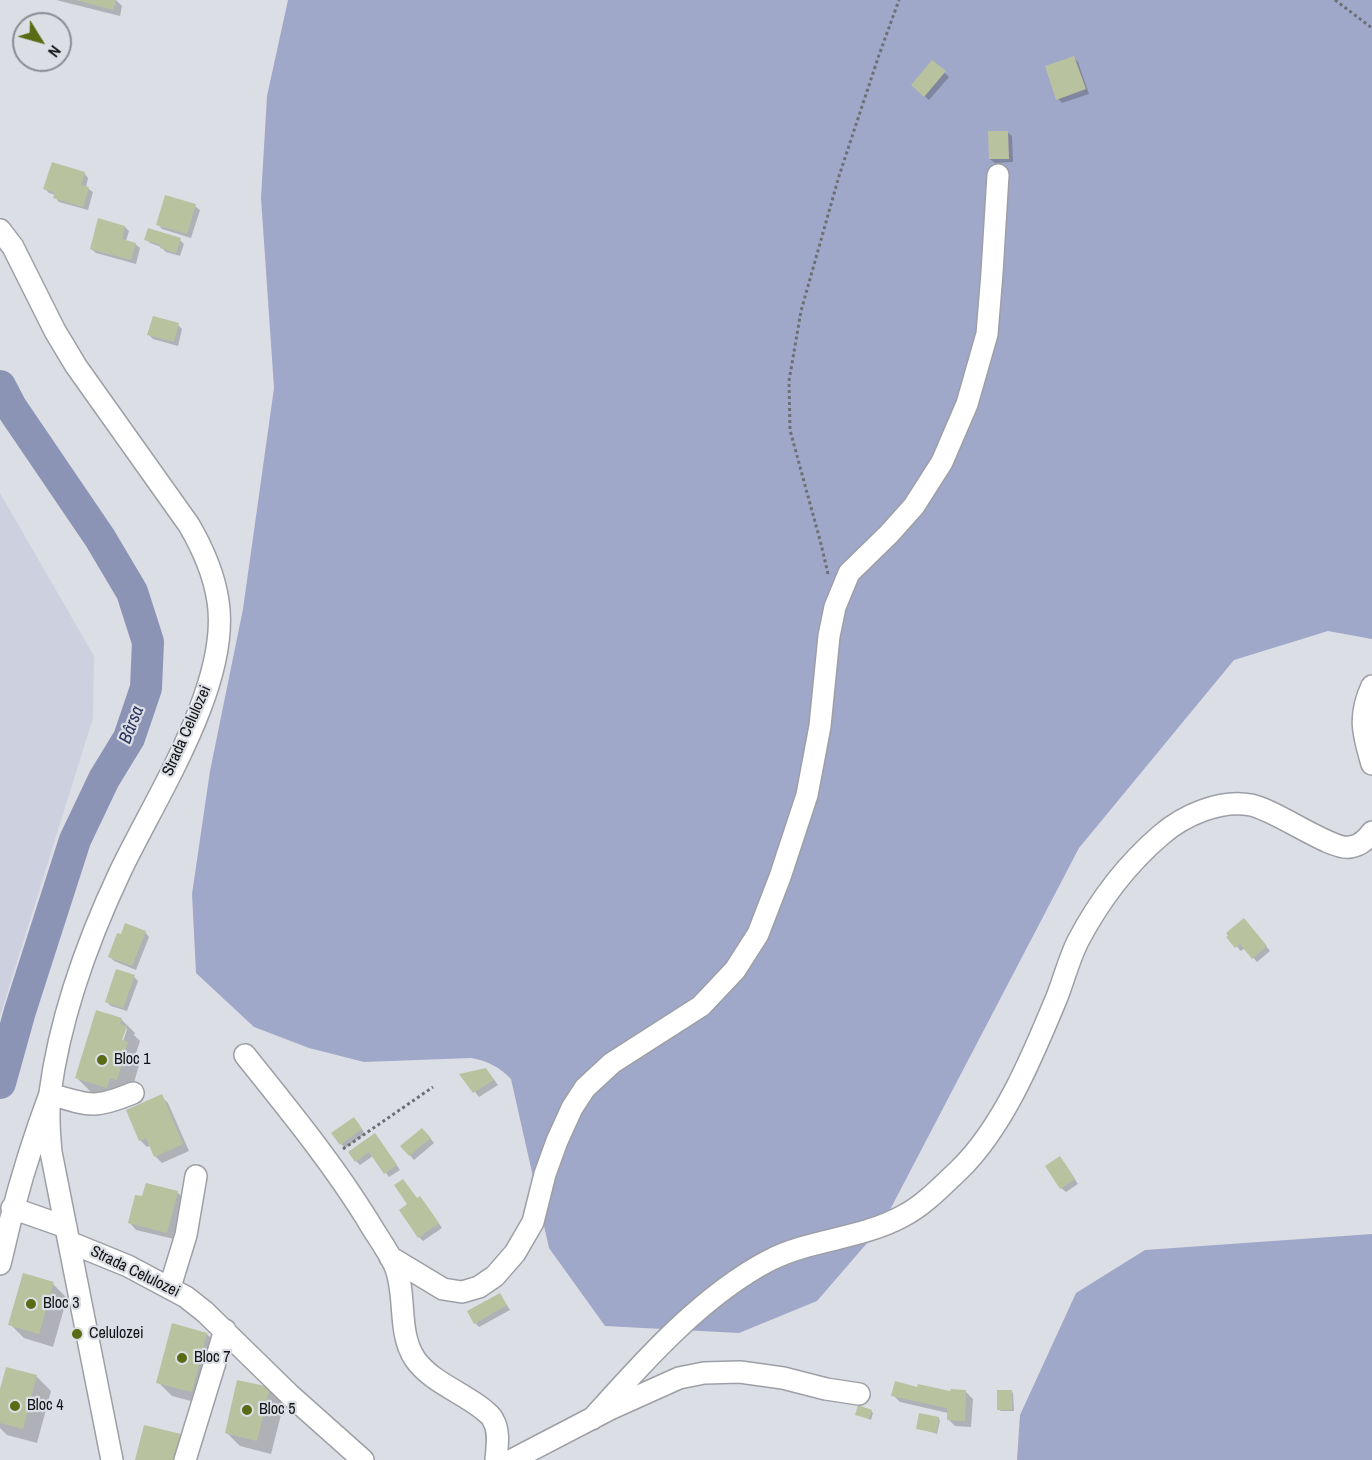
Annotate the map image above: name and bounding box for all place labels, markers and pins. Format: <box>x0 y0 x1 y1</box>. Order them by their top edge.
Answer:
place label: Bloc 1 <box>114 1050 150 1070</box>
marker: Bloc 1 <box>95 1053 109 1067</box>
place label: Bloc 3 <box>43 1294 79 1314</box>
marker: Bloc 3 <box>24 1297 38 1311</box>
place label: Celulozei <box>89 1324 144 1344</box>
marker: Celulozei <box>70 1327 84 1341</box>
place label: Bloc 7 <box>194 1348 230 1368</box>
marker: Bloc 7 <box>175 1351 189 1365</box>
place label: Bloc 4 <box>27 1396 63 1416</box>
marker: Bloc 4 <box>8 1399 22 1413</box>
place label: Bloc 5 <box>259 1400 295 1420</box>
marker: Bloc 5 <box>240 1403 254 1417</box>

